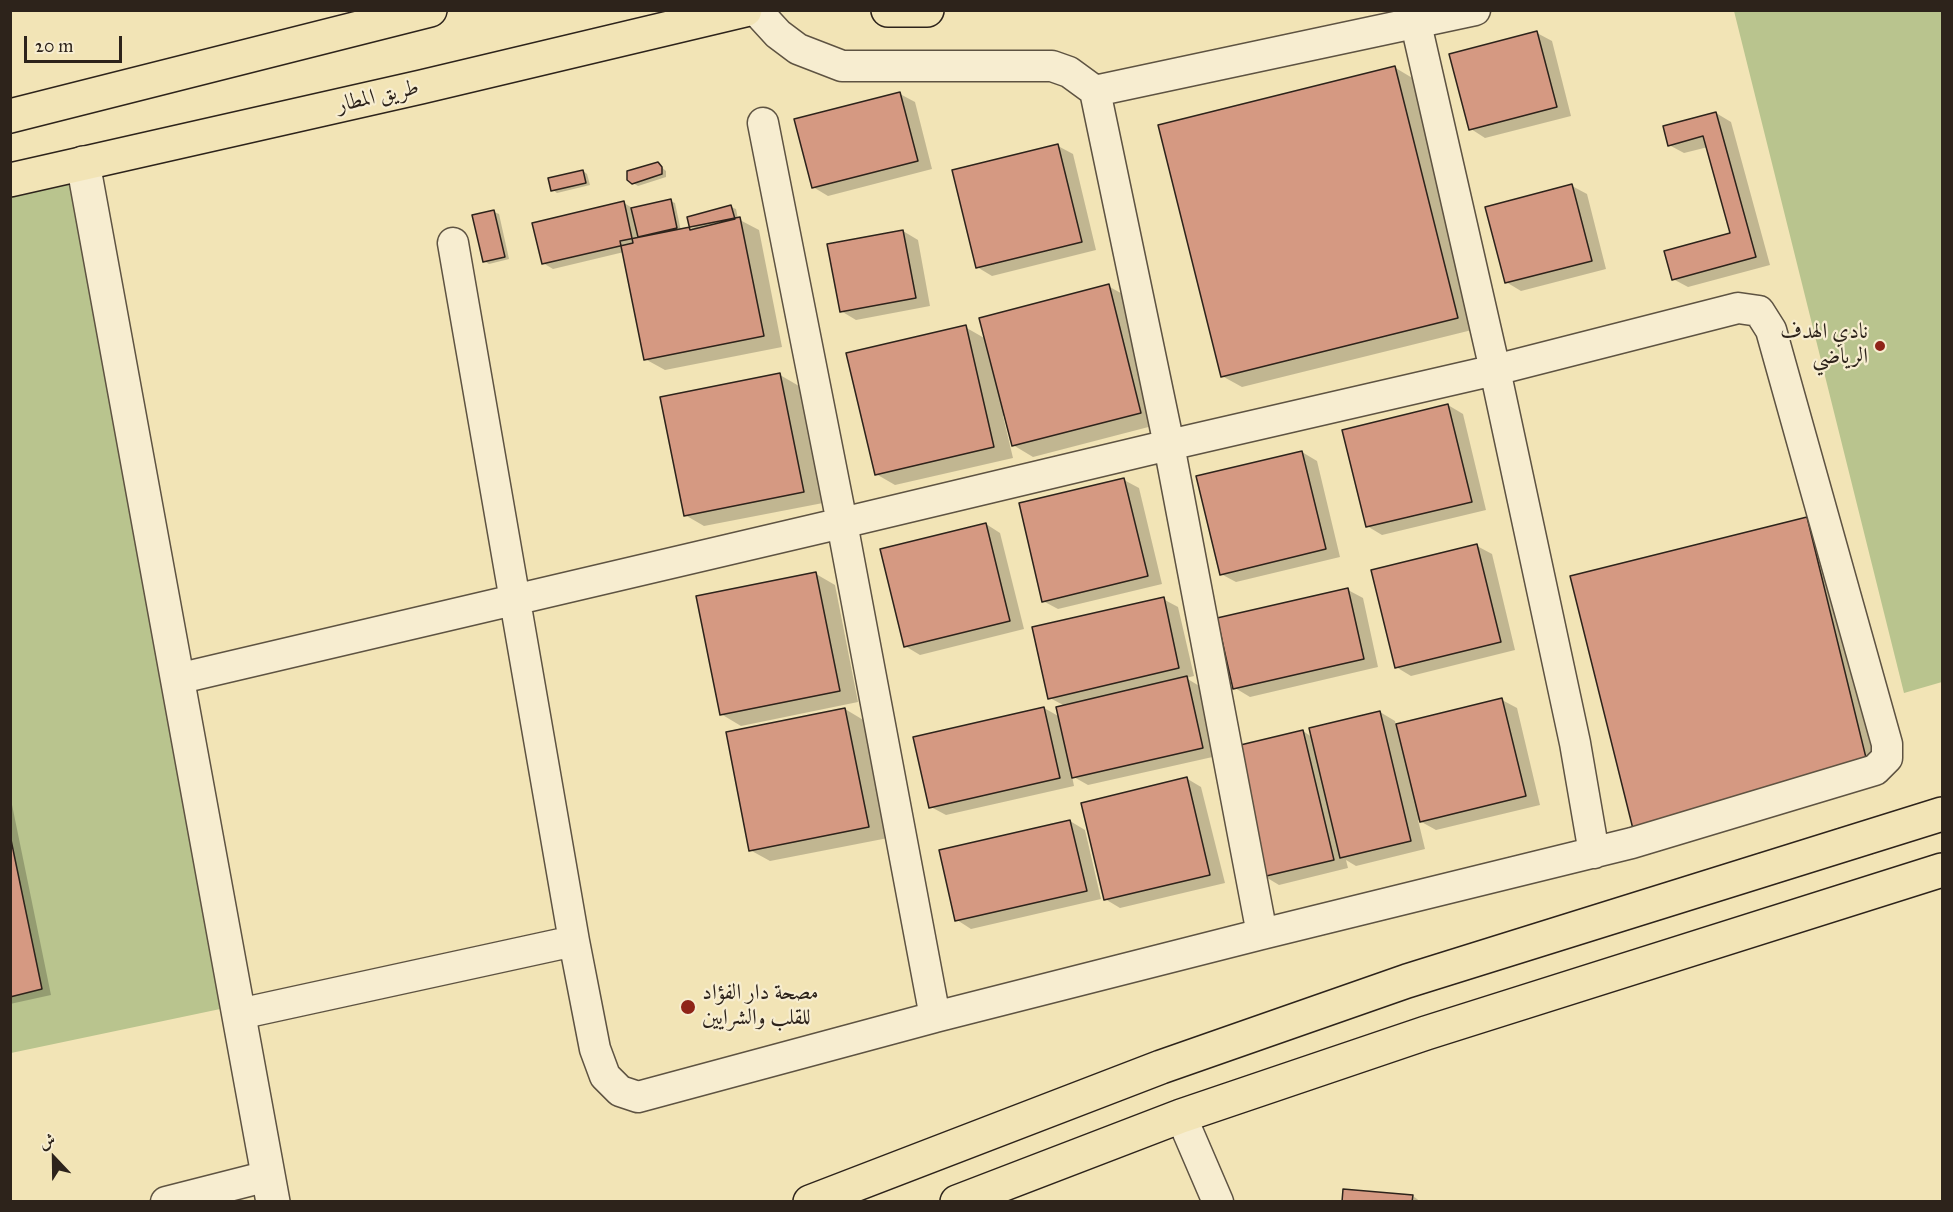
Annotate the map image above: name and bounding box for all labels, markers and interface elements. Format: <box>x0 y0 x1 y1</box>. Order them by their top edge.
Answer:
scale bar <box>27 24 124 62</box>
text: 20 m <box>35 35 73 57</box>
street label: طريق المطار <box>334 75 422 119</box>
place label: نادي الهدف الرياضي <box>1780 320 1868 372</box>
marker: نادي الهدف الرياضي <box>1873 339 1887 353</box>
place label: مصحة دار الفؤاد للقلب والشرايين <box>702 981 819 1032</box>
marker: مصحة دار الفؤاد للقلب والشرايين <box>679 998 697 1016</box>
north arrow <box>24 1128 84 1188</box>
text: ش <box>36 1129 58 1153</box>

